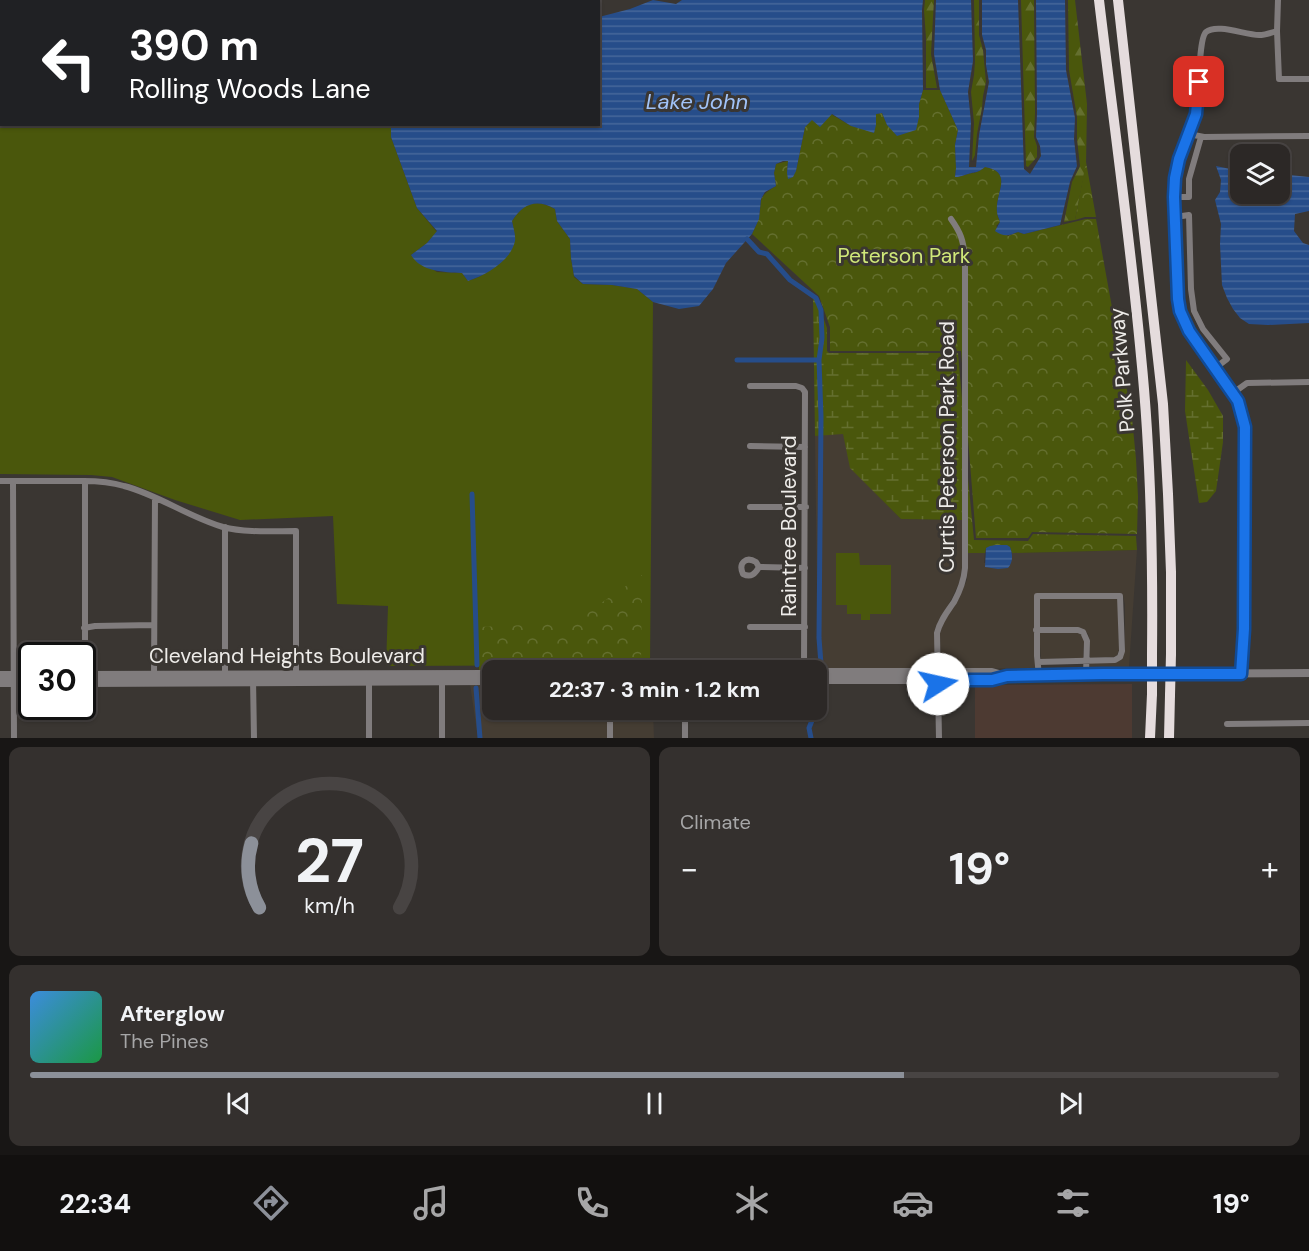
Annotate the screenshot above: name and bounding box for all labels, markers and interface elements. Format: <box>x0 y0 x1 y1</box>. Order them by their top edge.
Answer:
text: 390 m <box>129 18 259 73</box>
icon: left <box>30 24 108 102</box>
pin <box>1173 56 1224 107</box>
icon: arrive <box>1182 65 1215 98</box>
text: Rolling Woods Lane <box>129 71 371 106</box>
water label: Lake John <box>646 87 748 116</box>
map controls <box>1230 144 1290 204</box>
button: layers <box>1230 144 1290 204</box>
park label: Peterson Park <box>838 242 971 270</box>
street label: Polk Parkway <box>1103 306 1141 433</box>
street label: Curtis Peterson Park Road <box>933 321 961 573</box>
street label: Raintree Boulevard <box>775 435 803 617</box>
speed limit sign: 30 <box>18 642 96 720</box>
street label: Cleveland Heights Boulevard <box>149 642 425 670</box>
position arrow <box>906 652 970 716</box>
text: 22:37 · 3 min · 1.2 km <box>549 675 760 704</box>
text: Climate <box>680 809 751 835</box>
text: 27 <box>295 820 364 901</box>
text: 19° <box>949 839 1010 898</box>
text: − <box>680 847 698 890</box>
text: + <box>1261 847 1279 890</box>
text: km/h <box>304 893 355 921</box>
text: Afterglow <box>120 999 225 1028</box>
text: The Pines <box>120 1028 209 1054</box>
icon: previous <box>222 1087 255 1120</box>
icon: pause <box>638 1087 671 1120</box>
icon: next <box>1054 1087 1087 1120</box>
icon: directions <box>250 1182 292 1224</box>
icon: music <box>410 1182 452 1224</box>
icon: phone <box>571 1182 613 1224</box>
icon: climate <box>731 1182 773 1224</box>
icon: car <box>892 1182 934 1224</box>
icon: filters <box>1052 1182 1094 1224</box>
text: 22:34 <box>59 1186 131 1221</box>
text: 19° <box>1213 1186 1250 1221</box>

